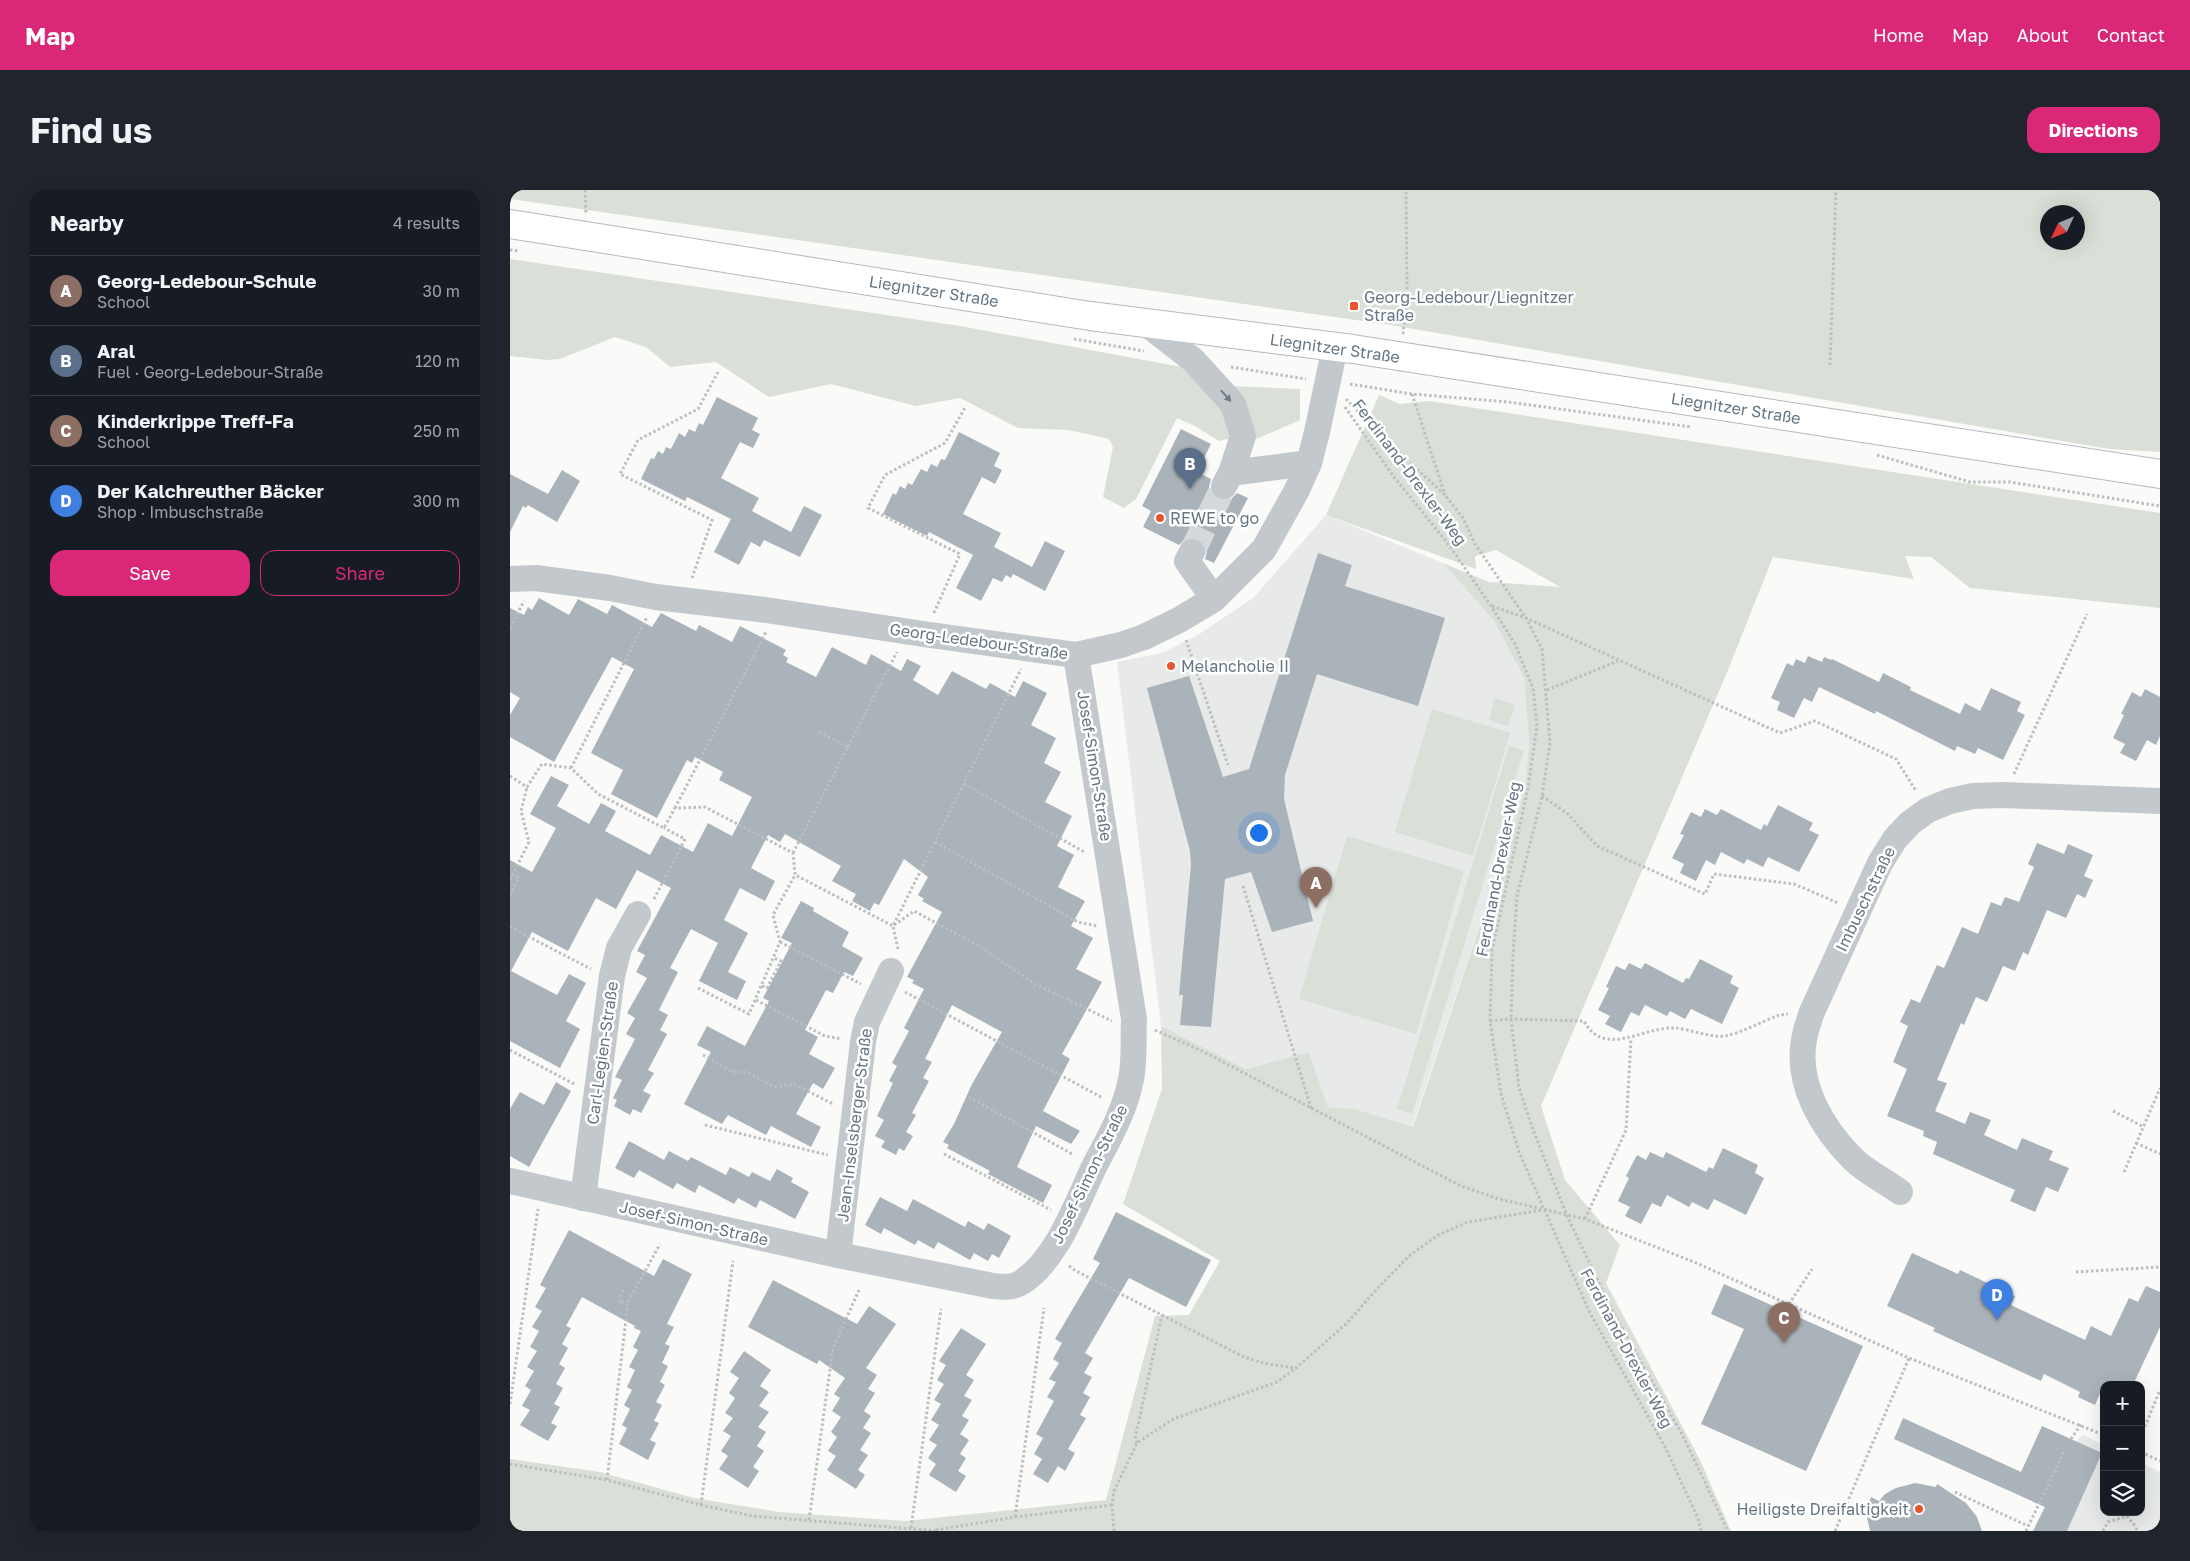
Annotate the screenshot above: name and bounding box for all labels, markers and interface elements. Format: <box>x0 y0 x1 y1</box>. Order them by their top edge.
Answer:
text: Map <box>25 21 75 50</box>
text: Home <box>1873 24 1924 46</box>
text: Map <box>1952 24 1989 46</box>
text: About <box>2017 24 2069 46</box>
text: Contact <box>2097 24 2165 46</box>
button: Directions <box>2027 107 2160 153</box>
text: Find us <box>30 109 152 151</box>
north arrow <box>2040 205 2085 250</box>
text: Nearby <box>50 210 124 236</box>
text: 4 results <box>393 213 460 233</box>
text: Georg-Ledebour-Schule <box>97 269 317 292</box>
street label: Liegnitzer Straße <box>868 271 1000 311</box>
text: A <box>60 281 72 301</box>
text: 30 m <box>423 281 460 301</box>
place label: Georg-Ledebour/Liegnitzer Straße <box>1364 287 1574 325</box>
text: School <box>97 292 150 312</box>
marker: Georg-Ledebour/Liegnitzer Straße <box>1348 300 1360 312</box>
street label: Liegnitzer Straße <box>1269 329 1401 367</box>
text: Aral <box>97 339 135 362</box>
text: B <box>60 351 72 371</box>
text: 120 m <box>415 351 460 371</box>
text: Fuel · Georg-Ledebour-Straße <box>97 362 323 382</box>
street label: Liegnitzer Straße <box>1670 388 1802 428</box>
one-way arrow <box>1220 390 1232 402</box>
street label: Ferdinand-Drexler-Weg <box>1348 395 1472 549</box>
text: Kinderkrippe Treff-Fa <box>97 409 294 432</box>
text: C <box>60 421 72 441</box>
text: 250 m <box>413 421 460 441</box>
text: School <box>97 432 150 452</box>
pin: B <box>1174 448 1206 489</box>
text: Der Kalchreuther Bäcker <box>97 479 324 502</box>
text: D <box>60 491 72 511</box>
text: 300 m <box>413 491 460 511</box>
text: Shop · Imbuschstraße <box>97 502 264 522</box>
place label: REWE to go <box>1170 508 1259 528</box>
marker: REWE to go <box>1154 512 1166 524</box>
button: Save <box>50 550 250 596</box>
button: Share <box>260 550 460 596</box>
street label: Georg-Ledebour-Straße <box>888 619 1070 663</box>
place label: Melancholie II <box>1181 656 1289 676</box>
marker: Melancholie II <box>1165 660 1177 672</box>
street label: Josef-Simon-Straße <box>1073 689 1117 843</box>
street label: Ferdinand-Drexler-Weg <box>1471 780 1525 958</box>
your location <box>1246 820 1272 846</box>
street label: Imbuschstraße <box>1831 843 1899 955</box>
pin: A <box>1300 867 1332 908</box>
street label: Carl-Legien-Straße <box>582 980 622 1126</box>
street label: Jean-Inselsberger-Straße <box>832 1027 876 1223</box>
street label: Josef-Simon-Straße <box>1047 1101 1131 1247</box>
street label: Josef-Simon-Straße <box>618 1196 770 1250</box>
street label: Ferdinand-Drexler-Weg <box>1576 1265 1678 1431</box>
pin: D <box>1981 1279 2013 1320</box>
pin: C <box>1768 1302 1800 1343</box>
map controls <box>2100 1381 2145 1516</box>
button: + <box>2100 1381 2145 1426</box>
button: − <box>2100 1426 2145 1471</box>
button: layers <box>2100 1471 2145 1516</box>
place label: Heiligste Dreifaltigkeit <box>1736 1499 1909 1519</box>
marker: Heiligste Dreifaltigkeit <box>1913 1503 1925 1515</box>

